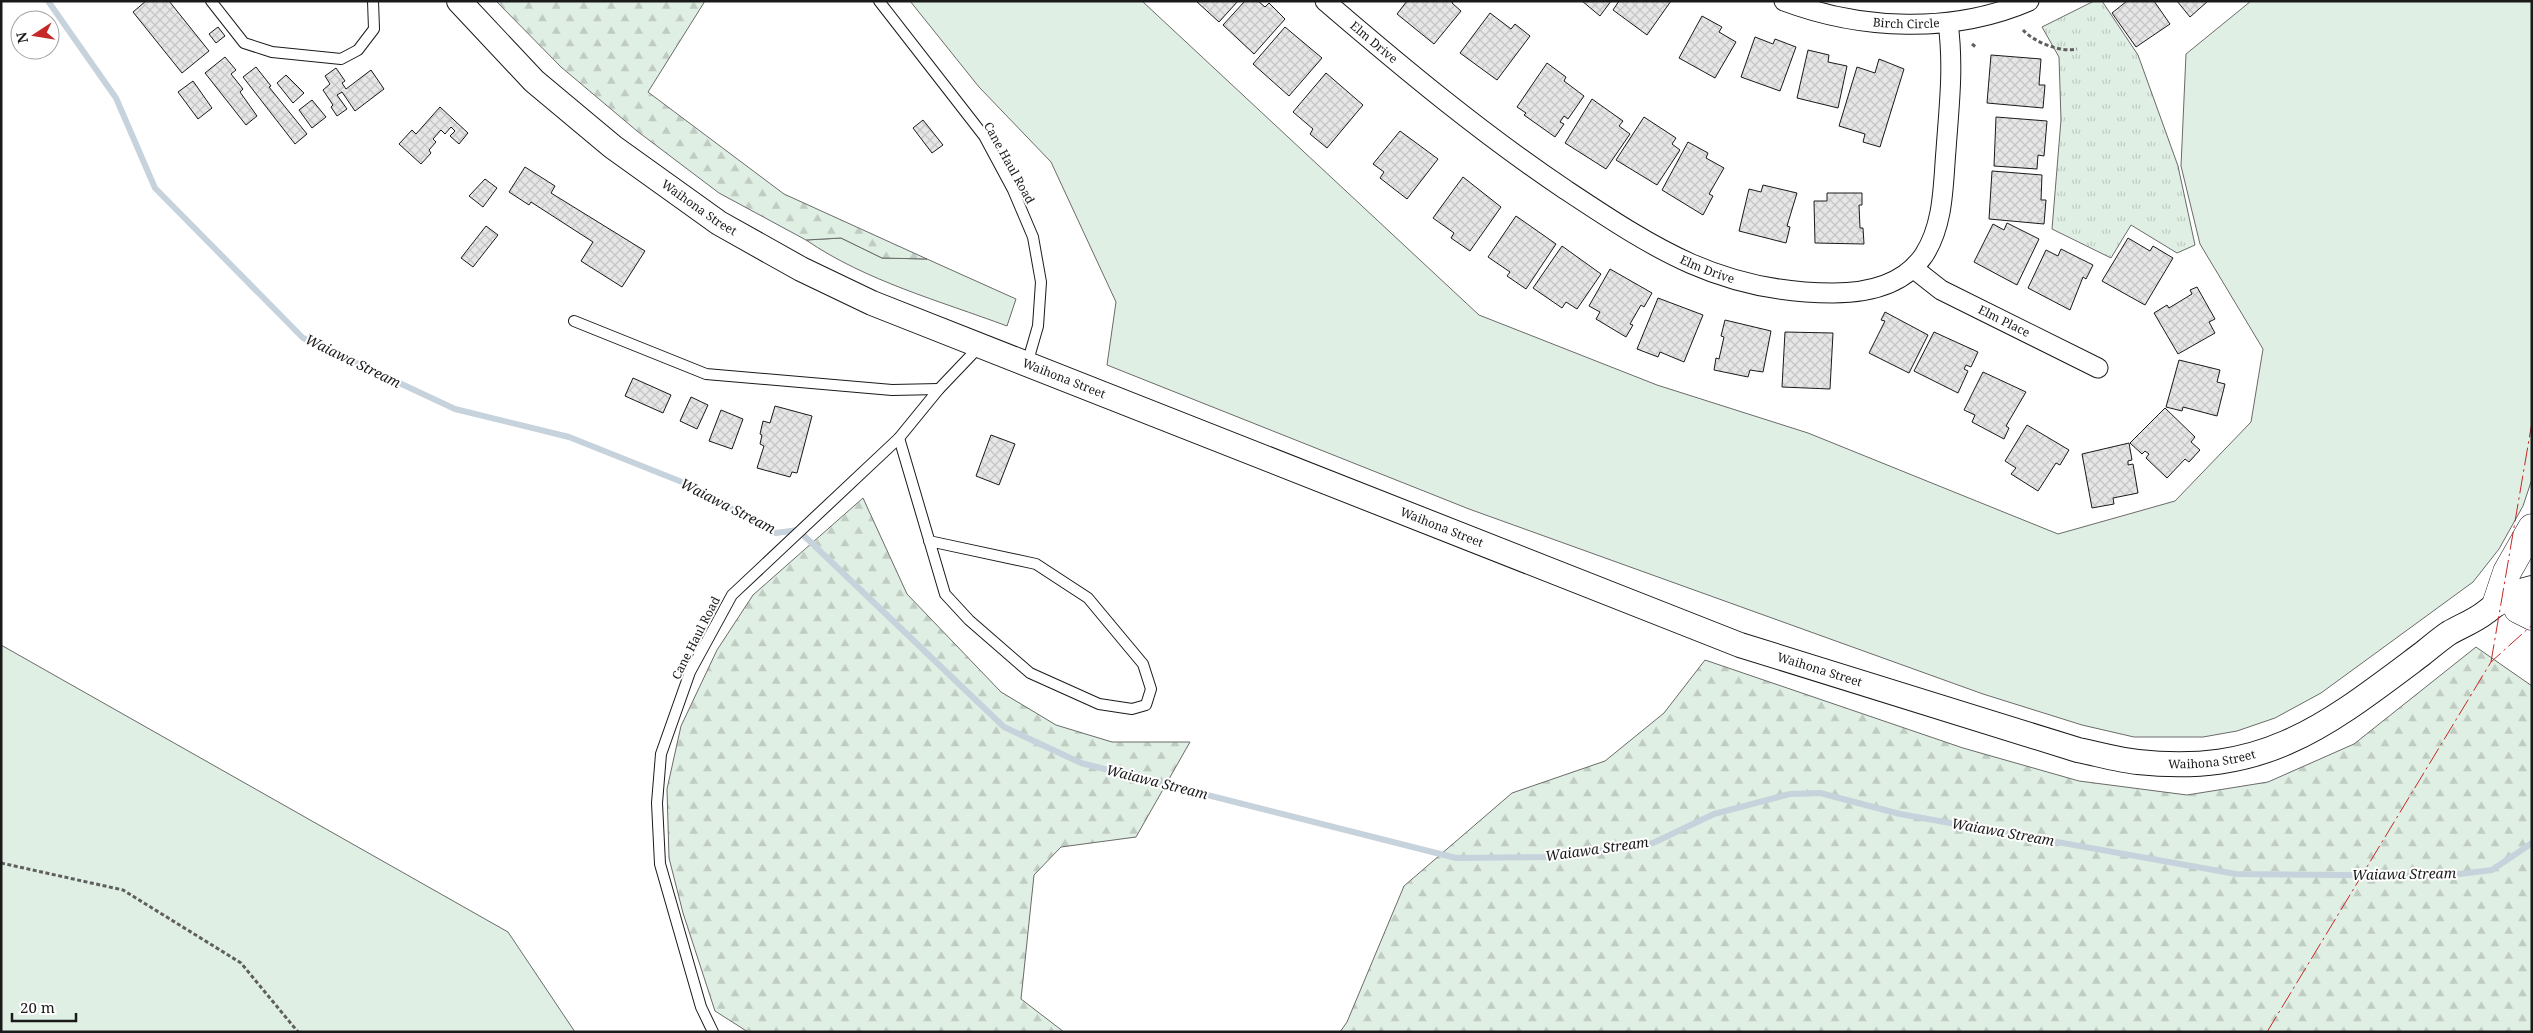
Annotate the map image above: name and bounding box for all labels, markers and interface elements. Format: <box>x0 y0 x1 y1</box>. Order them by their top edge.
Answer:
north arrow <box>10 10 60 60</box>
street label: Birch Circle <box>1872 13 1940 32</box>
street label: Elm Drive <box>1347 17 1401 67</box>
text: N <box>11 30 32 45</box>
street label: Cane Haul Road <box>980 119 1039 207</box>
street label: Waihona Street <box>658 175 740 239</box>
street label: Elm Drive <box>1677 251 1737 287</box>
street label: Elm Place <box>1976 301 2033 341</box>
water label: Waiawa Stream <box>302 329 405 392</box>
street label: Waihona Street <box>1020 354 1108 402</box>
water label: Waiawa Stream <box>677 473 779 538</box>
street label: Waihona Street <box>1398 503 1486 551</box>
street label: Cane Haul Road <box>667 593 724 682</box>
street label: Waihona Street <box>1775 648 1864 690</box>
street label: Waihona Street <box>2168 745 2257 772</box>
water label: Waiawa Stream <box>1104 760 1210 803</box>
water label: Waiawa Stream <box>1950 813 2056 850</box>
water label: Waiawa Stream <box>1544 832 1650 865</box>
water label: Waiawa Stream <box>2352 863 2457 884</box>
scale bar <box>12 990 76 1022</box>
text: 20 m <box>20 997 55 1017</box>

